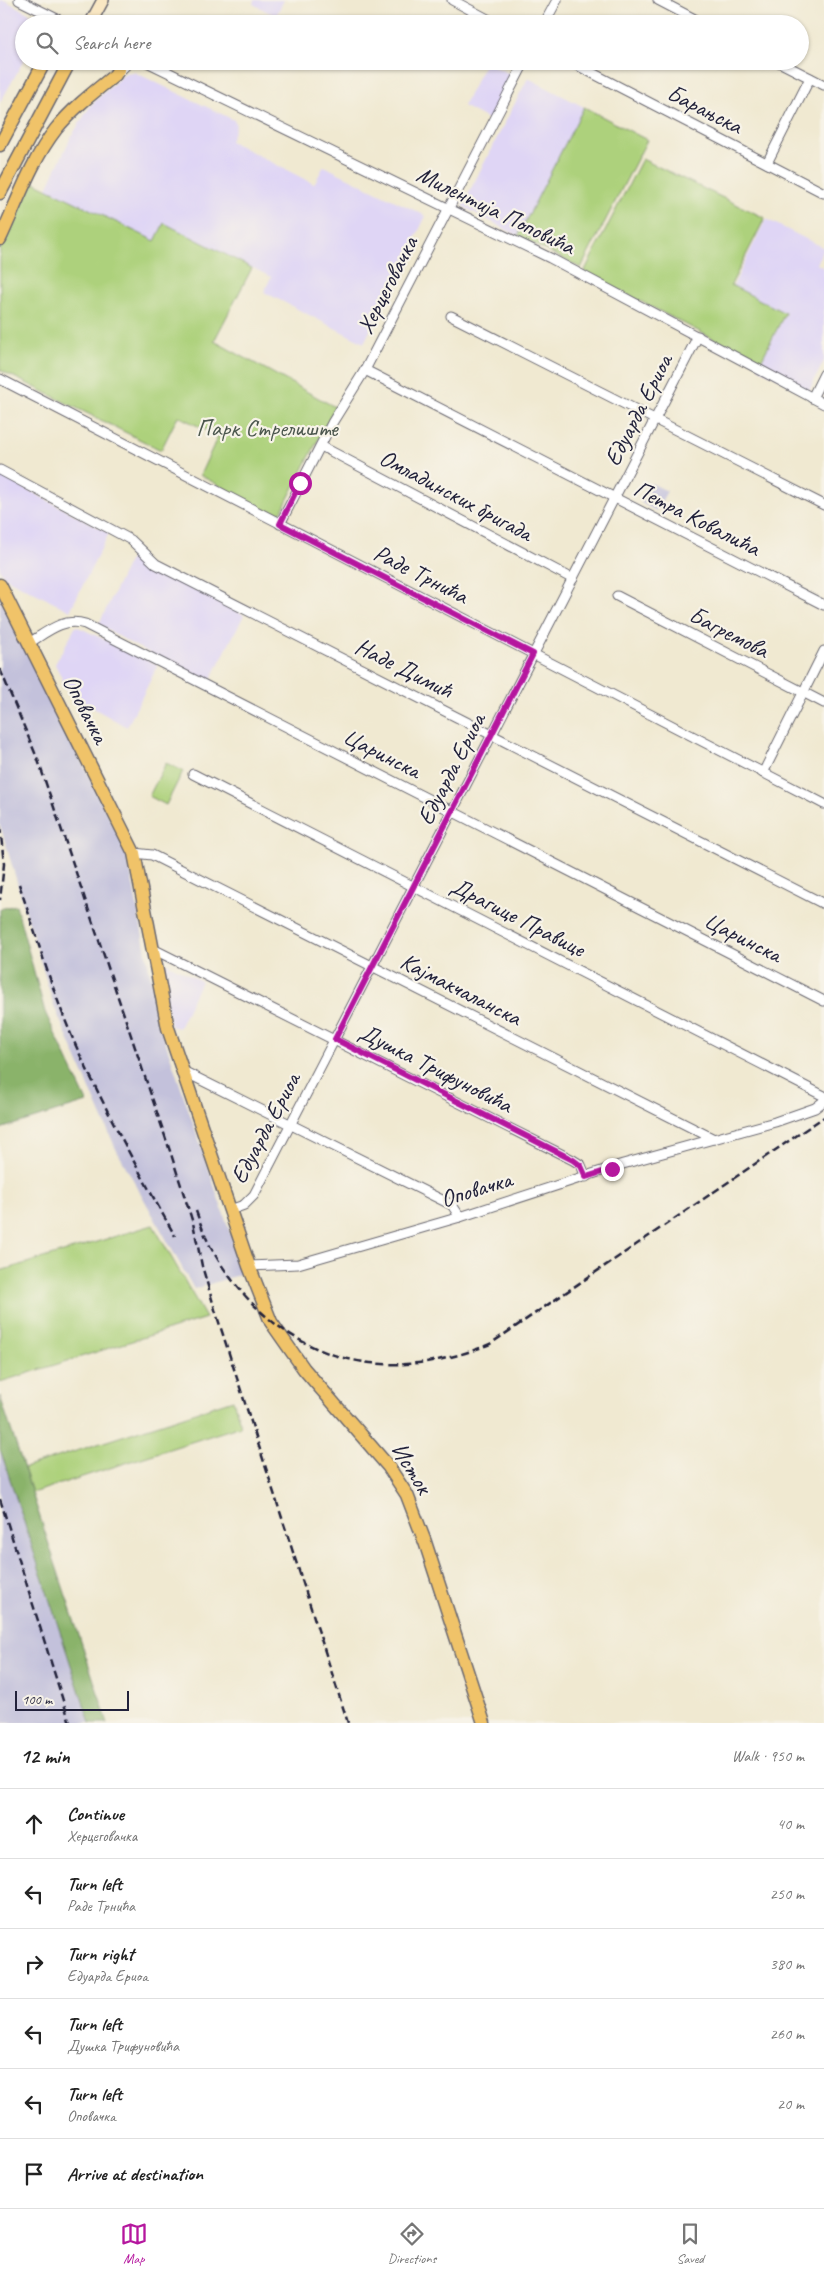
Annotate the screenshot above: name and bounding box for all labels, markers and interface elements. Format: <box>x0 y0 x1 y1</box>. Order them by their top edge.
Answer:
search box <box>15 15 809 70</box>
icon: search <box>33 29 61 57</box>
text: Search here <box>73 31 150 55</box>
street label: Барањска <box>662 77 749 141</box>
street label: Милентија Поповића <box>412 159 581 262</box>
street label: Херцеговачка <box>350 230 425 339</box>
street label: Едуарда Ериоа <box>597 347 680 471</box>
park label: Парк Стрелиште <box>196 413 340 443</box>
street label: Омладинских бригада <box>374 442 539 549</box>
route start <box>289 472 312 495</box>
street label: Петра Ковалића <box>629 473 767 563</box>
street label: Раде Трнића <box>369 537 475 611</box>
street label: Багремова <box>684 599 775 665</box>
street label: Наде Димић <box>350 631 459 706</box>
street label: Оповачка <box>56 670 117 750</box>
street label: Едуарда Ериоа <box>410 706 493 830</box>
street label: Царинска <box>338 721 428 786</box>
street label: Драгице Правице <box>446 870 592 965</box>
street label: Царинска <box>699 905 789 970</box>
street label: Кајмакчаланска <box>395 946 528 1033</box>
street label: Душка Трифуновића <box>354 1017 519 1120</box>
street label: Едуарда Ериоа <box>223 1066 308 1189</box>
route end <box>601 1158 624 1181</box>
street label: Оповачка <box>437 1163 517 1214</box>
street label: Исток <box>385 1436 441 1501</box>
scale bar <box>15 1688 129 1711</box>
text: 100 m <box>22 1691 52 1708</box>
text: 12 min <box>20 1743 70 1769</box>
text: Walk · 950 m <box>732 1746 804 1766</box>
text: Continue <box>67 1802 124 1826</box>
icon: ahead <box>20 1810 48 1838</box>
text: 40 m <box>777 1814 804 1834</box>
text: Херцеговачка <box>67 1826 137 1846</box>
text: Turn left <box>67 1872 122 1896</box>
icon: left <box>20 1880 48 1908</box>
text: 250 m <box>770 1884 804 1904</box>
text: Раде Трнића <box>67 1896 135 1916</box>
text: Turn right <box>67 1942 134 1966</box>
icon: right <box>20 1950 48 1978</box>
text: 380 m <box>770 1954 804 1974</box>
text: Едуарда Ериоа <box>67 1966 148 1986</box>
text: Turn left <box>67 2012 122 2036</box>
icon: left <box>20 2020 48 2048</box>
text: 260 m <box>770 2024 804 2044</box>
text: Душка Трифуновића <box>67 2036 179 2056</box>
text: Turn left <box>67 2082 122 2106</box>
icon: left <box>20 2090 48 2118</box>
text: 20 m <box>777 2094 804 2114</box>
text: Оповачка <box>67 2106 115 2126</box>
icon: arrive <box>20 2160 48 2188</box>
text: Arrive at destination <box>67 2162 203 2186</box>
tab: Map <box>120 2220 148 2267</box>
tab: Directions <box>388 2220 436 2267</box>
tab: Saved <box>676 2220 704 2267</box>

